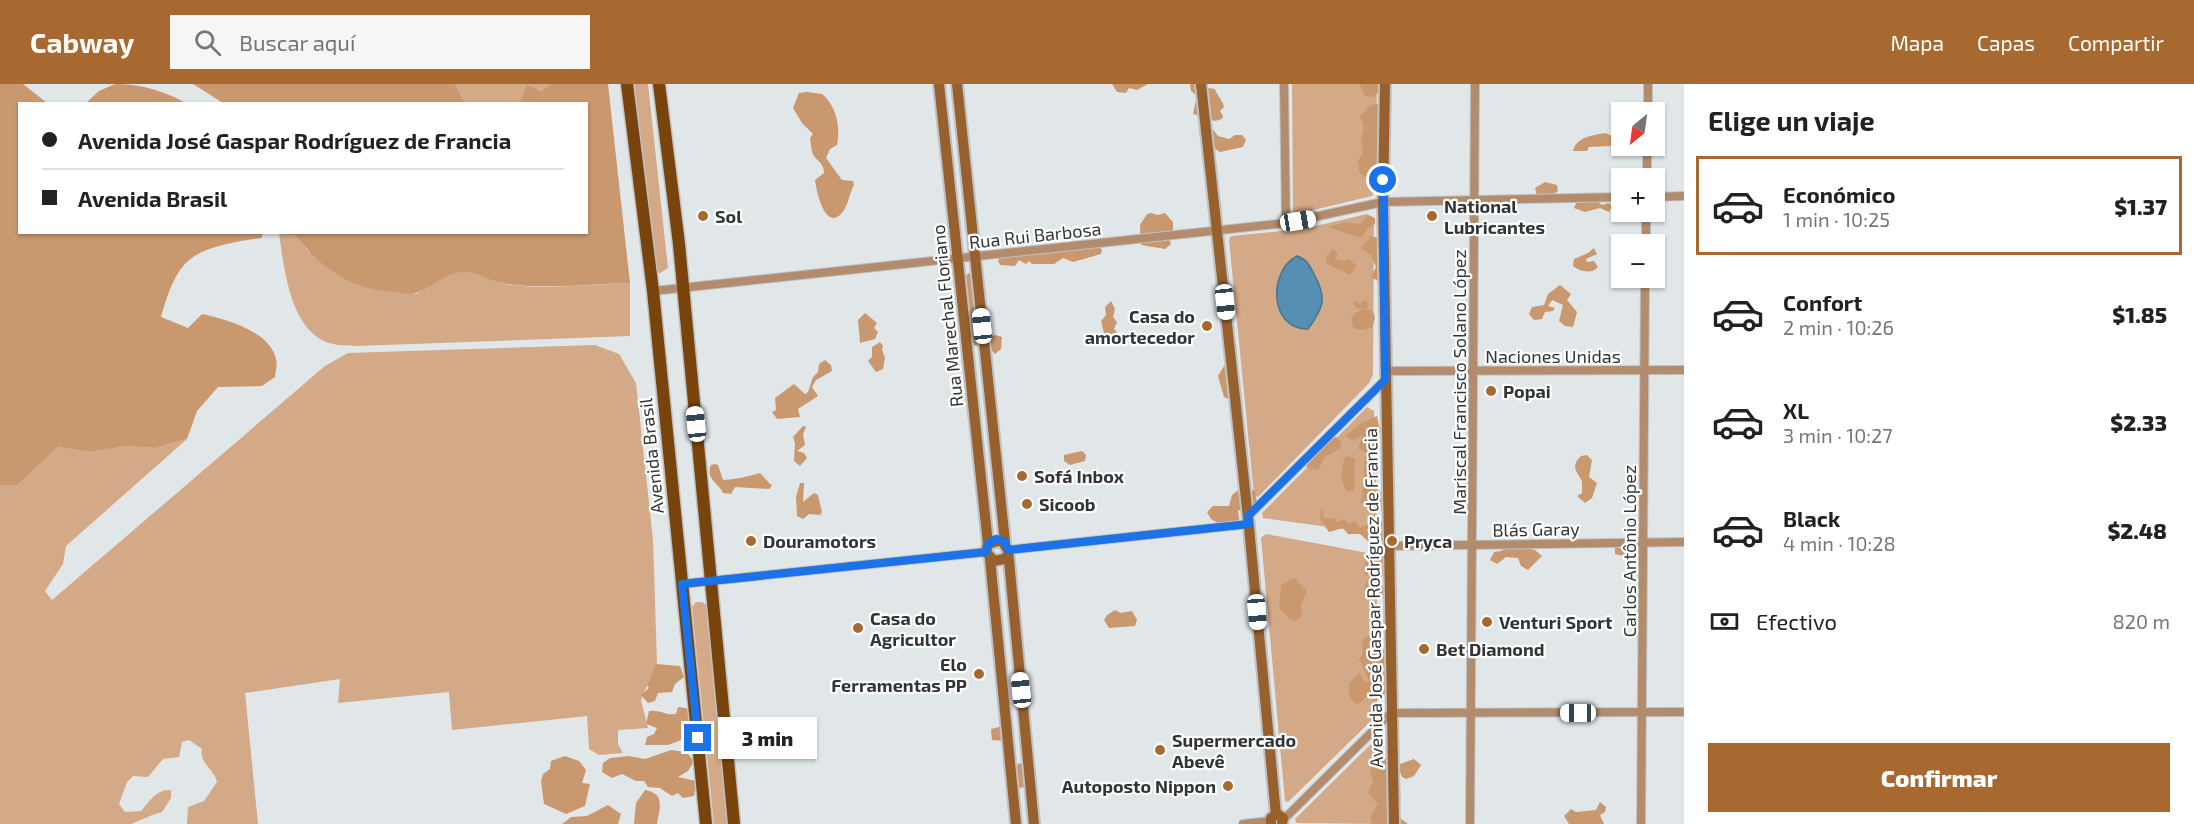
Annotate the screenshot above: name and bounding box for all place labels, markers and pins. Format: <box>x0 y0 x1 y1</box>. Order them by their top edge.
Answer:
place label: National Lubricantes <box>1444 195 1545 238</box>
place label: Sol <box>715 205 742 227</box>
marker: Sol <box>696 209 710 223</box>
marker: National Lubricantes <box>1425 209 1439 223</box>
place label: Casa do amortecedor <box>1085 305 1195 348</box>
marker: Casa do amortecedor <box>1200 319 1214 333</box>
place label: Popai <box>1503 380 1551 402</box>
marker: Popai <box>1484 384 1498 398</box>
place label: Sofá Inbox <box>1034 465 1125 487</box>
marker: Sofá Inbox <box>1015 469 1029 483</box>
place label: Sicoob <box>1039 493 1096 515</box>
marker: Sicoob <box>1020 497 1034 511</box>
place label: Douramotors <box>763 530 876 552</box>
place label: Pryca <box>1404 530 1452 552</box>
marker: Douramotors <box>744 534 758 548</box>
marker: Pryca <box>1385 534 1399 548</box>
place label: Casa do Agricultor <box>870 607 956 650</box>
place label: Venturi Sport <box>1499 611 1613 633</box>
marker: Venturi Sport <box>1480 615 1494 629</box>
marker: Casa do Agricultor <box>851 621 865 635</box>
place label: Bet Diamond <box>1436 638 1545 660</box>
marker: Bet Diamond <box>1417 642 1431 656</box>
place label: Elo Ferramentas PP <box>831 653 967 696</box>
marker: Elo Ferramentas PP <box>972 667 986 681</box>
place label: Supermercado Abevê <box>1172 729 1296 772</box>
marker: Supermercado Abevê <box>1153 743 1167 757</box>
place label: Autoposto Nippon <box>1062 775 1216 797</box>
marker: Autoposto Nippon <box>1221 779 1235 793</box>

